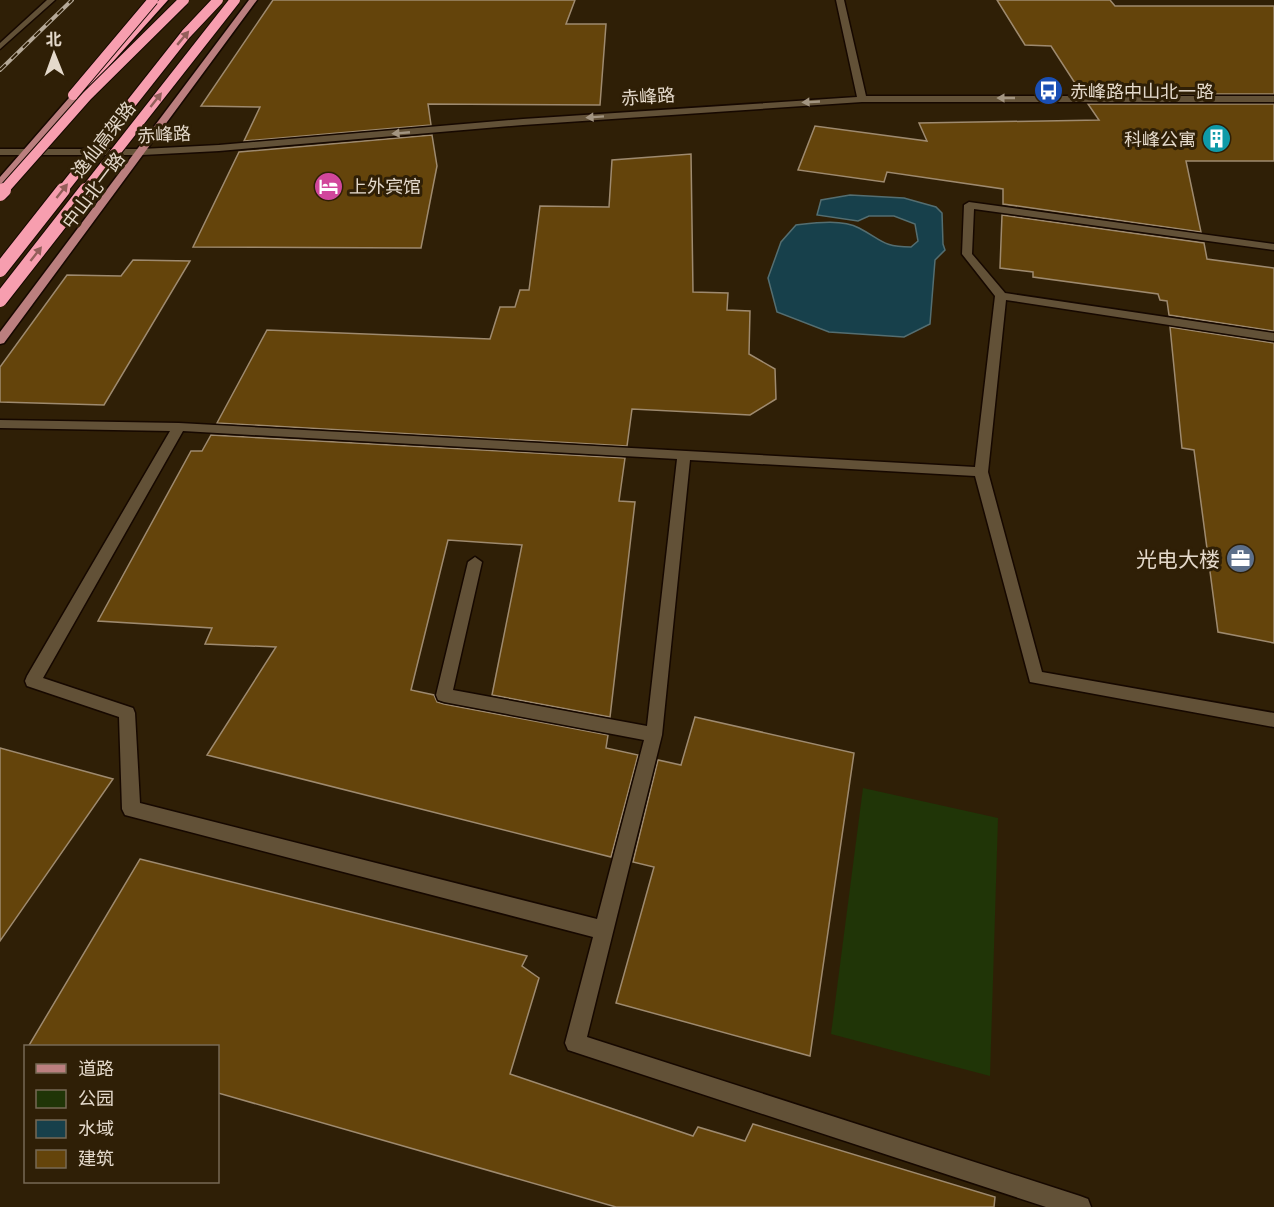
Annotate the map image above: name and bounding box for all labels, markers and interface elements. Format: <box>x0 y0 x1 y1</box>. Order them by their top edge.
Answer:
north arrow <box>24 24 84 84</box>
text: 北 <box>46 30 62 48</box>
one-way arrow <box>176 31 189 46</box>
bus stop icon: 赤峰路中山北一路 <box>1033 75 1065 107</box>
place label: 赤峰路中山北一路 <box>1070 81 1214 101</box>
street label: 赤峰路 <box>620 84 676 108</box>
one-way arrow <box>149 92 162 108</box>
one-way arrow <box>996 93 1015 103</box>
street label: 逸仙高架路 <box>67 97 139 181</box>
one-way arrow <box>801 98 820 107</box>
one-way arrow <box>586 112 605 122</box>
street label: 赤峰路 <box>137 123 191 145</box>
building icon: 科峰公寓 <box>1201 123 1233 155</box>
one-way arrow <box>391 128 410 138</box>
place label: 科峰公寓 <box>1124 129 1196 149</box>
street label: 中山北一路 <box>58 148 128 232</box>
hotel icon: 上外宾馆 <box>312 170 344 202</box>
place label: 上外宾馆 <box>349 176 421 196</box>
one-way arrow <box>56 183 69 199</box>
one-way arrow <box>30 246 42 262</box>
office icon: 光电大楼 <box>1225 543 1257 575</box>
place label: 光电大楼 <box>1136 547 1220 571</box>
legend <box>24 1045 219 1183</box>
text: 道路 <box>78 1058 114 1078</box>
text: 公园 <box>78 1088 114 1108</box>
text: 水域 <box>78 1118 114 1138</box>
text: 建筑 <box>78 1148 114 1168</box>

